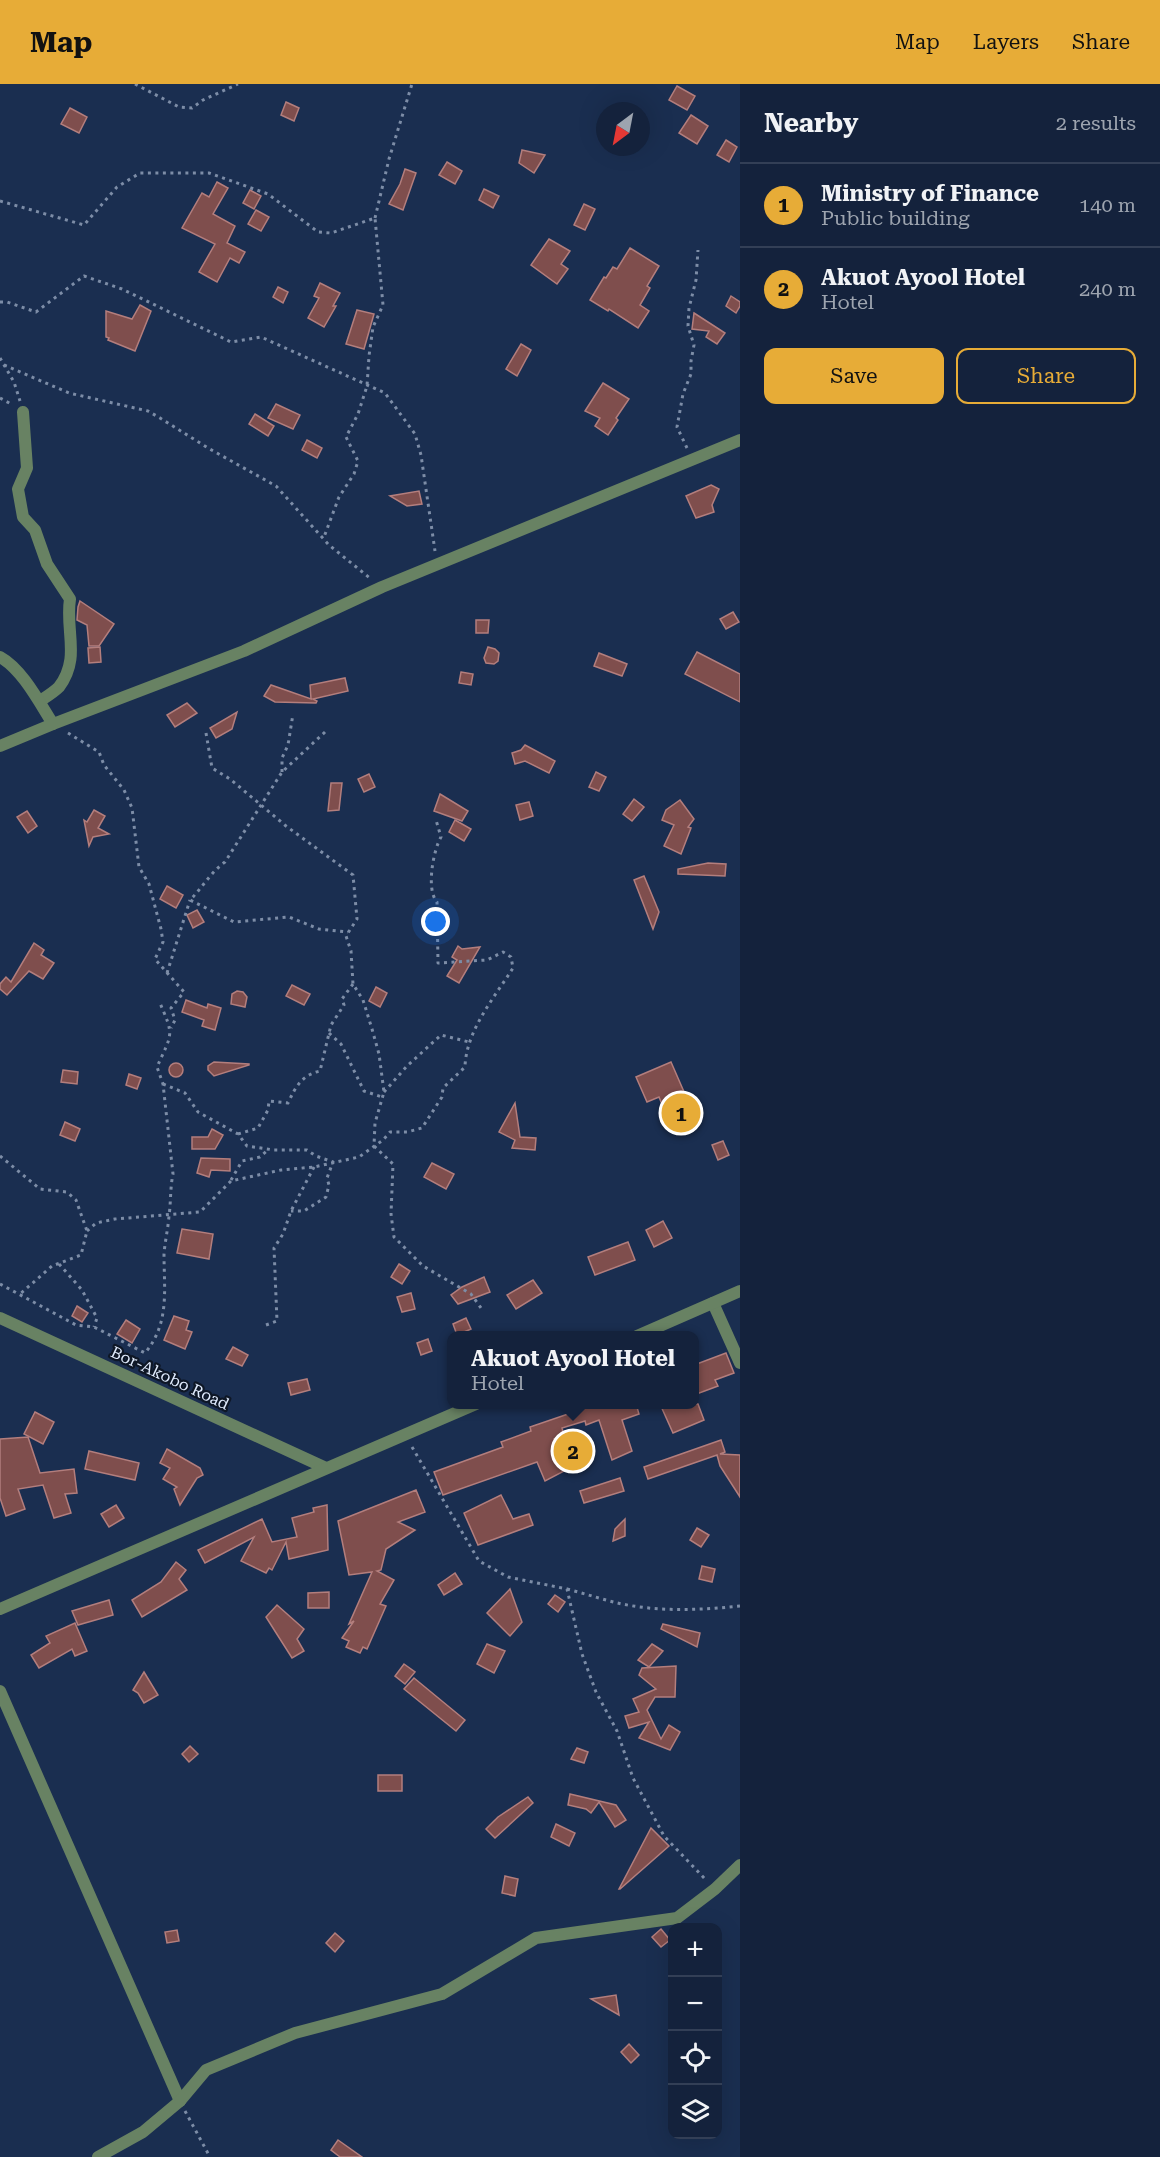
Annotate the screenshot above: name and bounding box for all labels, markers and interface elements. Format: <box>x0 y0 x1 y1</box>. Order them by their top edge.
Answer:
text: Map <box>30 26 92 59</box>
text: Map <box>895 30 940 54</box>
text: Layers <box>973 30 1039 54</box>
text: Share <box>1072 30 1130 54</box>
north arrow <box>596 102 650 156</box>
text: Nearby <box>764 108 858 138</box>
text: 2 results <box>1056 111 1136 135</box>
text: Ministry of Finance <box>821 181 1039 206</box>
text: 1 <box>778 193 789 217</box>
text: 140 m <box>1079 193 1136 217</box>
text: Public building <box>821 206 970 230</box>
text: Akuot Ayool Hotel <box>821 265 1025 290</box>
text: 2 <box>778 277 789 301</box>
text: 240 m <box>1079 277 1136 301</box>
text: Hotel <box>821 290 874 314</box>
button: Save <box>764 348 944 404</box>
button: Share <box>956 348 1136 404</box>
your location <box>421 907 450 936</box>
pin: 1 <box>662 1090 700 1136</box>
popup <box>447 1331 699 1409</box>
street label: Bor-Akobo Road <box>108 1342 232 1414</box>
text: Akuot Ayool Hotel <box>471 1346 675 1371</box>
text: Hotel <box>471 1371 524 1395</box>
pin: 2 <box>554 1428 592 1474</box>
map controls <box>668 1923 722 2139</box>
button: + <box>668 1923 722 1977</box>
button: − <box>668 1977 722 2031</box>
button: locate <box>668 2031 722 2085</box>
button: layers <box>668 2085 722 2139</box>

